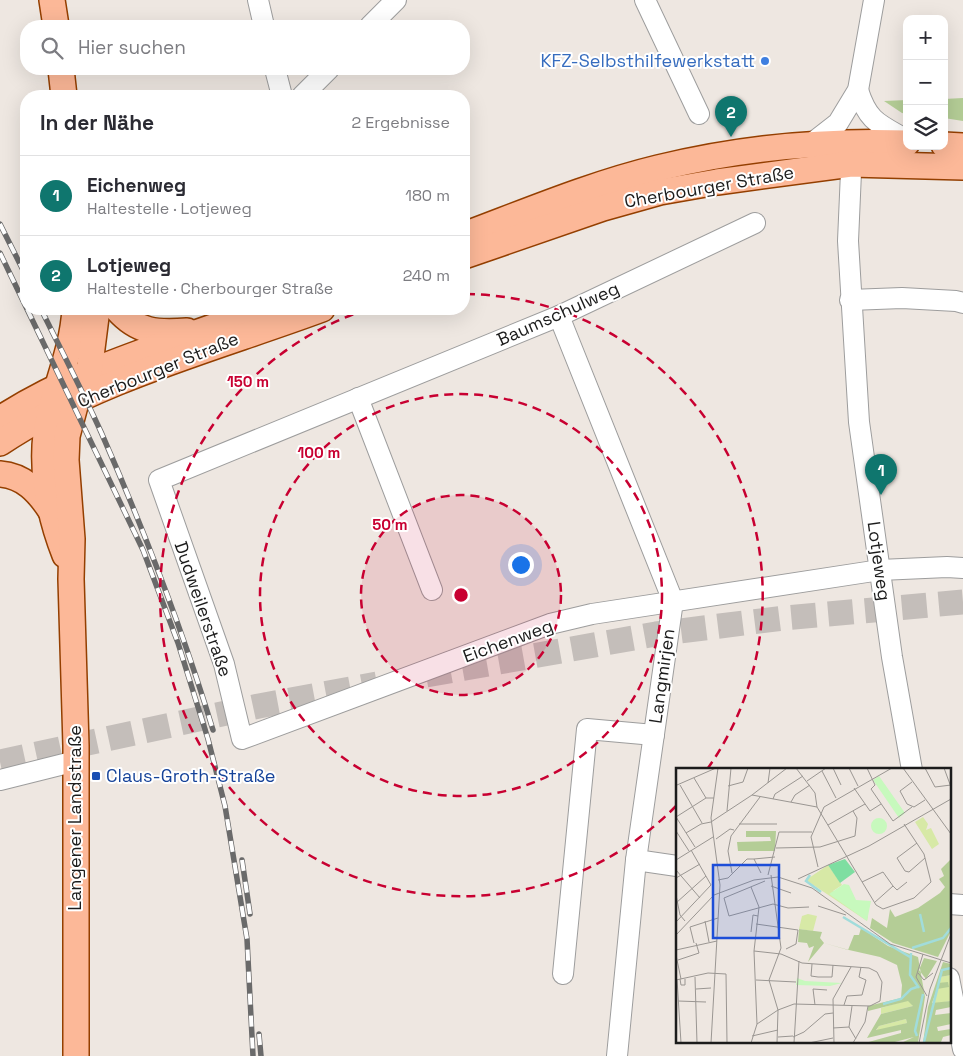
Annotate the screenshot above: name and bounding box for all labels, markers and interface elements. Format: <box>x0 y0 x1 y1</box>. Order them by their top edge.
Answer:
map controls <box>903 15 948 150</box>
button: + <box>903 15 948 60</box>
search box <box>20 20 470 75</box>
icon: search <box>38 34 66 62</box>
text: Hier suchen <box>78 35 186 60</box>
place label: KFZ-Selbsthilfewerkstatt <box>540 49 755 72</box>
marker: KFZ-Selbsthilfewerkstatt <box>759 55 771 67</box>
button: − <box>903 60 948 105</box>
pin: 2 <box>715 96 747 137</box>
button: layers <box>903 105 948 150</box>
text: In der Nähe <box>40 109 154 136</box>
text: 2 Ergebnisse <box>351 112 450 133</box>
street label: Cherbourger Straße <box>622 160 796 213</box>
text: Eichenweg <box>87 173 186 198</box>
text: 1 <box>52 185 60 206</box>
text: 180 m <box>405 185 450 206</box>
text: Haltestelle · Lotjeweg <box>87 198 252 219</box>
text: Lotjeweg <box>87 253 171 278</box>
text: 2 <box>51 265 61 286</box>
text: 240 m <box>403 265 450 286</box>
street label: Baumschulweg <box>493 276 623 351</box>
text: Haltestelle · Cherbourger Straße <box>87 278 333 299</box>
street label: Cherbourger Straße <box>74 327 242 412</box>
text: 150 m <box>227 372 269 391</box>
text: 100 m <box>298 443 340 462</box>
pin: 1 <box>865 454 897 495</box>
text: 50 m <box>372 515 408 534</box>
street label: Lotjeweg <box>863 520 896 602</box>
street label: Dudweilerstraße <box>170 538 237 680</box>
your location <box>508 552 534 578</box>
centre of rings <box>452 586 470 604</box>
street label: Eichenweg <box>460 614 556 667</box>
street label: Langmirjen <box>643 627 680 725</box>
street label: Langener Landstraße <box>63 725 86 911</box>
place label: Claus-Groth-Straße <box>106 764 276 787</box>
inset map <box>676 768 950 1044</box>
marker: Claus-Groth-Straße <box>90 770 102 782</box>

